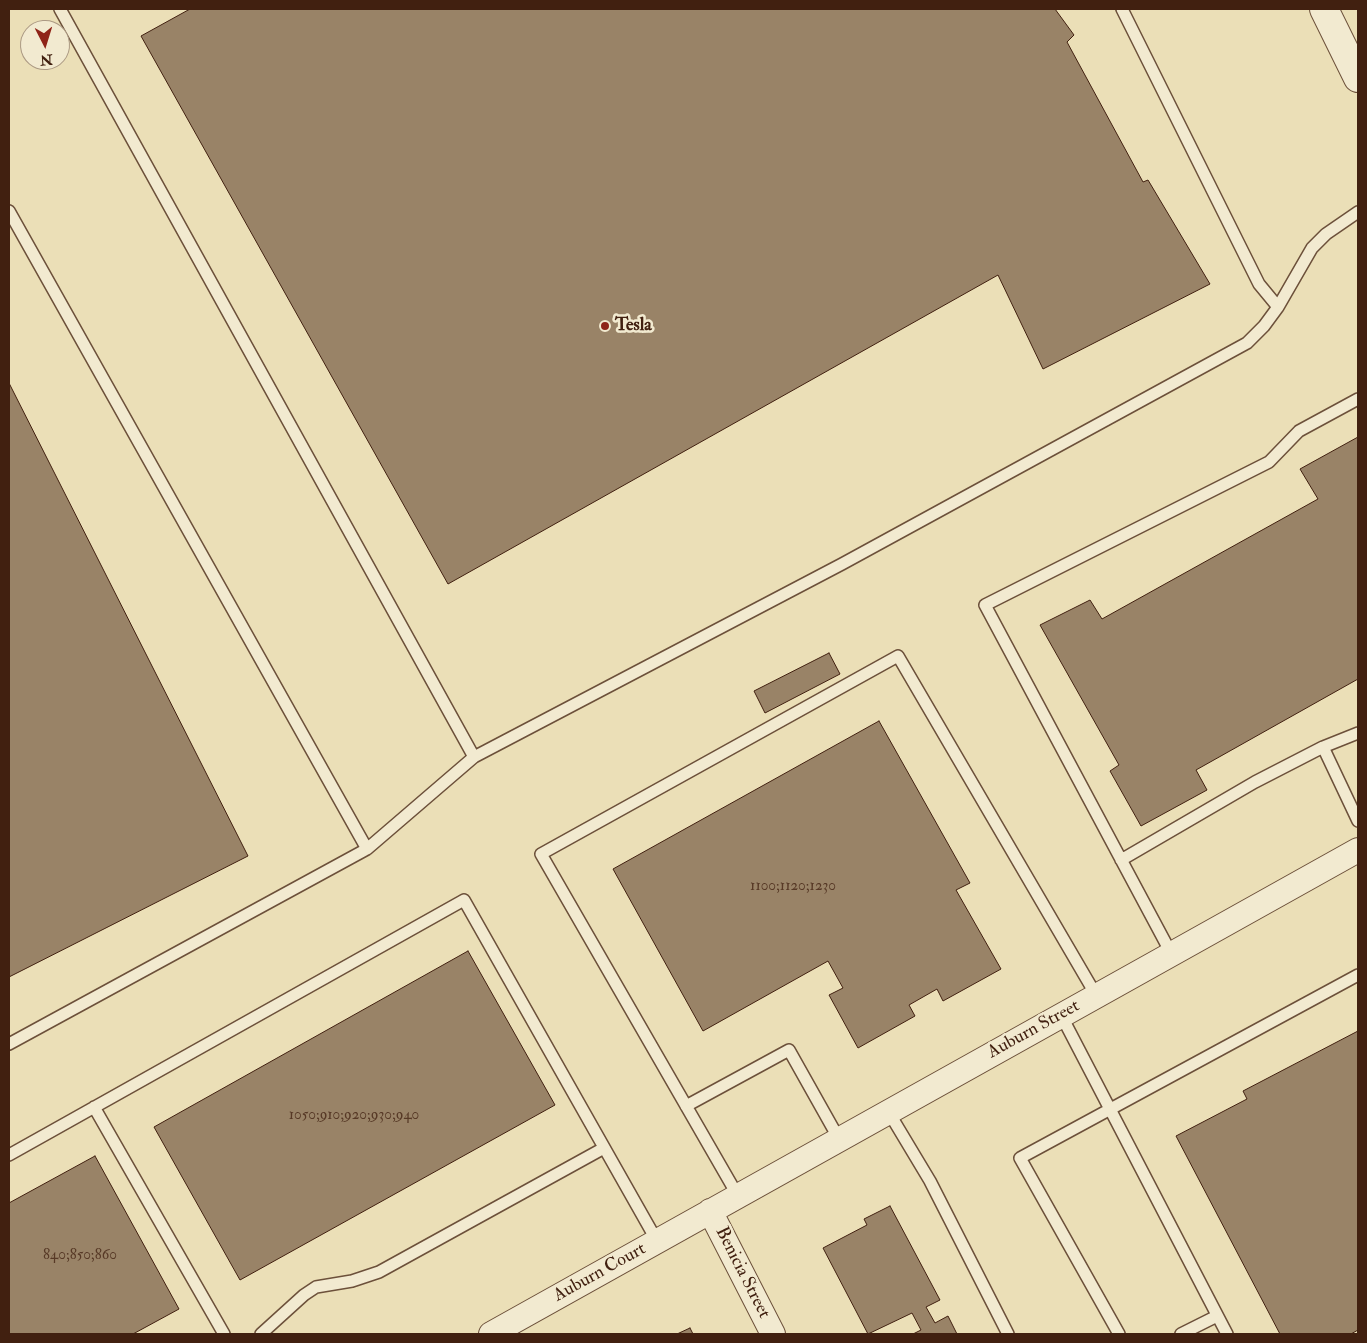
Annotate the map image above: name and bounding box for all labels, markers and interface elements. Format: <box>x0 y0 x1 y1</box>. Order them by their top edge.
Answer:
north arrow <box>20 20 70 70</box>
text: N <box>39 50 53 68</box>
place label: Tesla <box>615 315 652 337</box>
marker: Tesla <box>599 320 611 332</box>
house number: 1100;1120;1230 <box>750 878 836 896</box>
street label: Auburn Street <box>984 996 1084 1064</box>
house number: 1050;910;920;930;940 <box>289 1107 419 1125</box>
street label: Benicia Street <box>710 1224 774 1322</box>
street label: Auburn Court <box>550 1239 650 1307</box>
house number: 840;850;860 <box>43 1247 117 1265</box>

